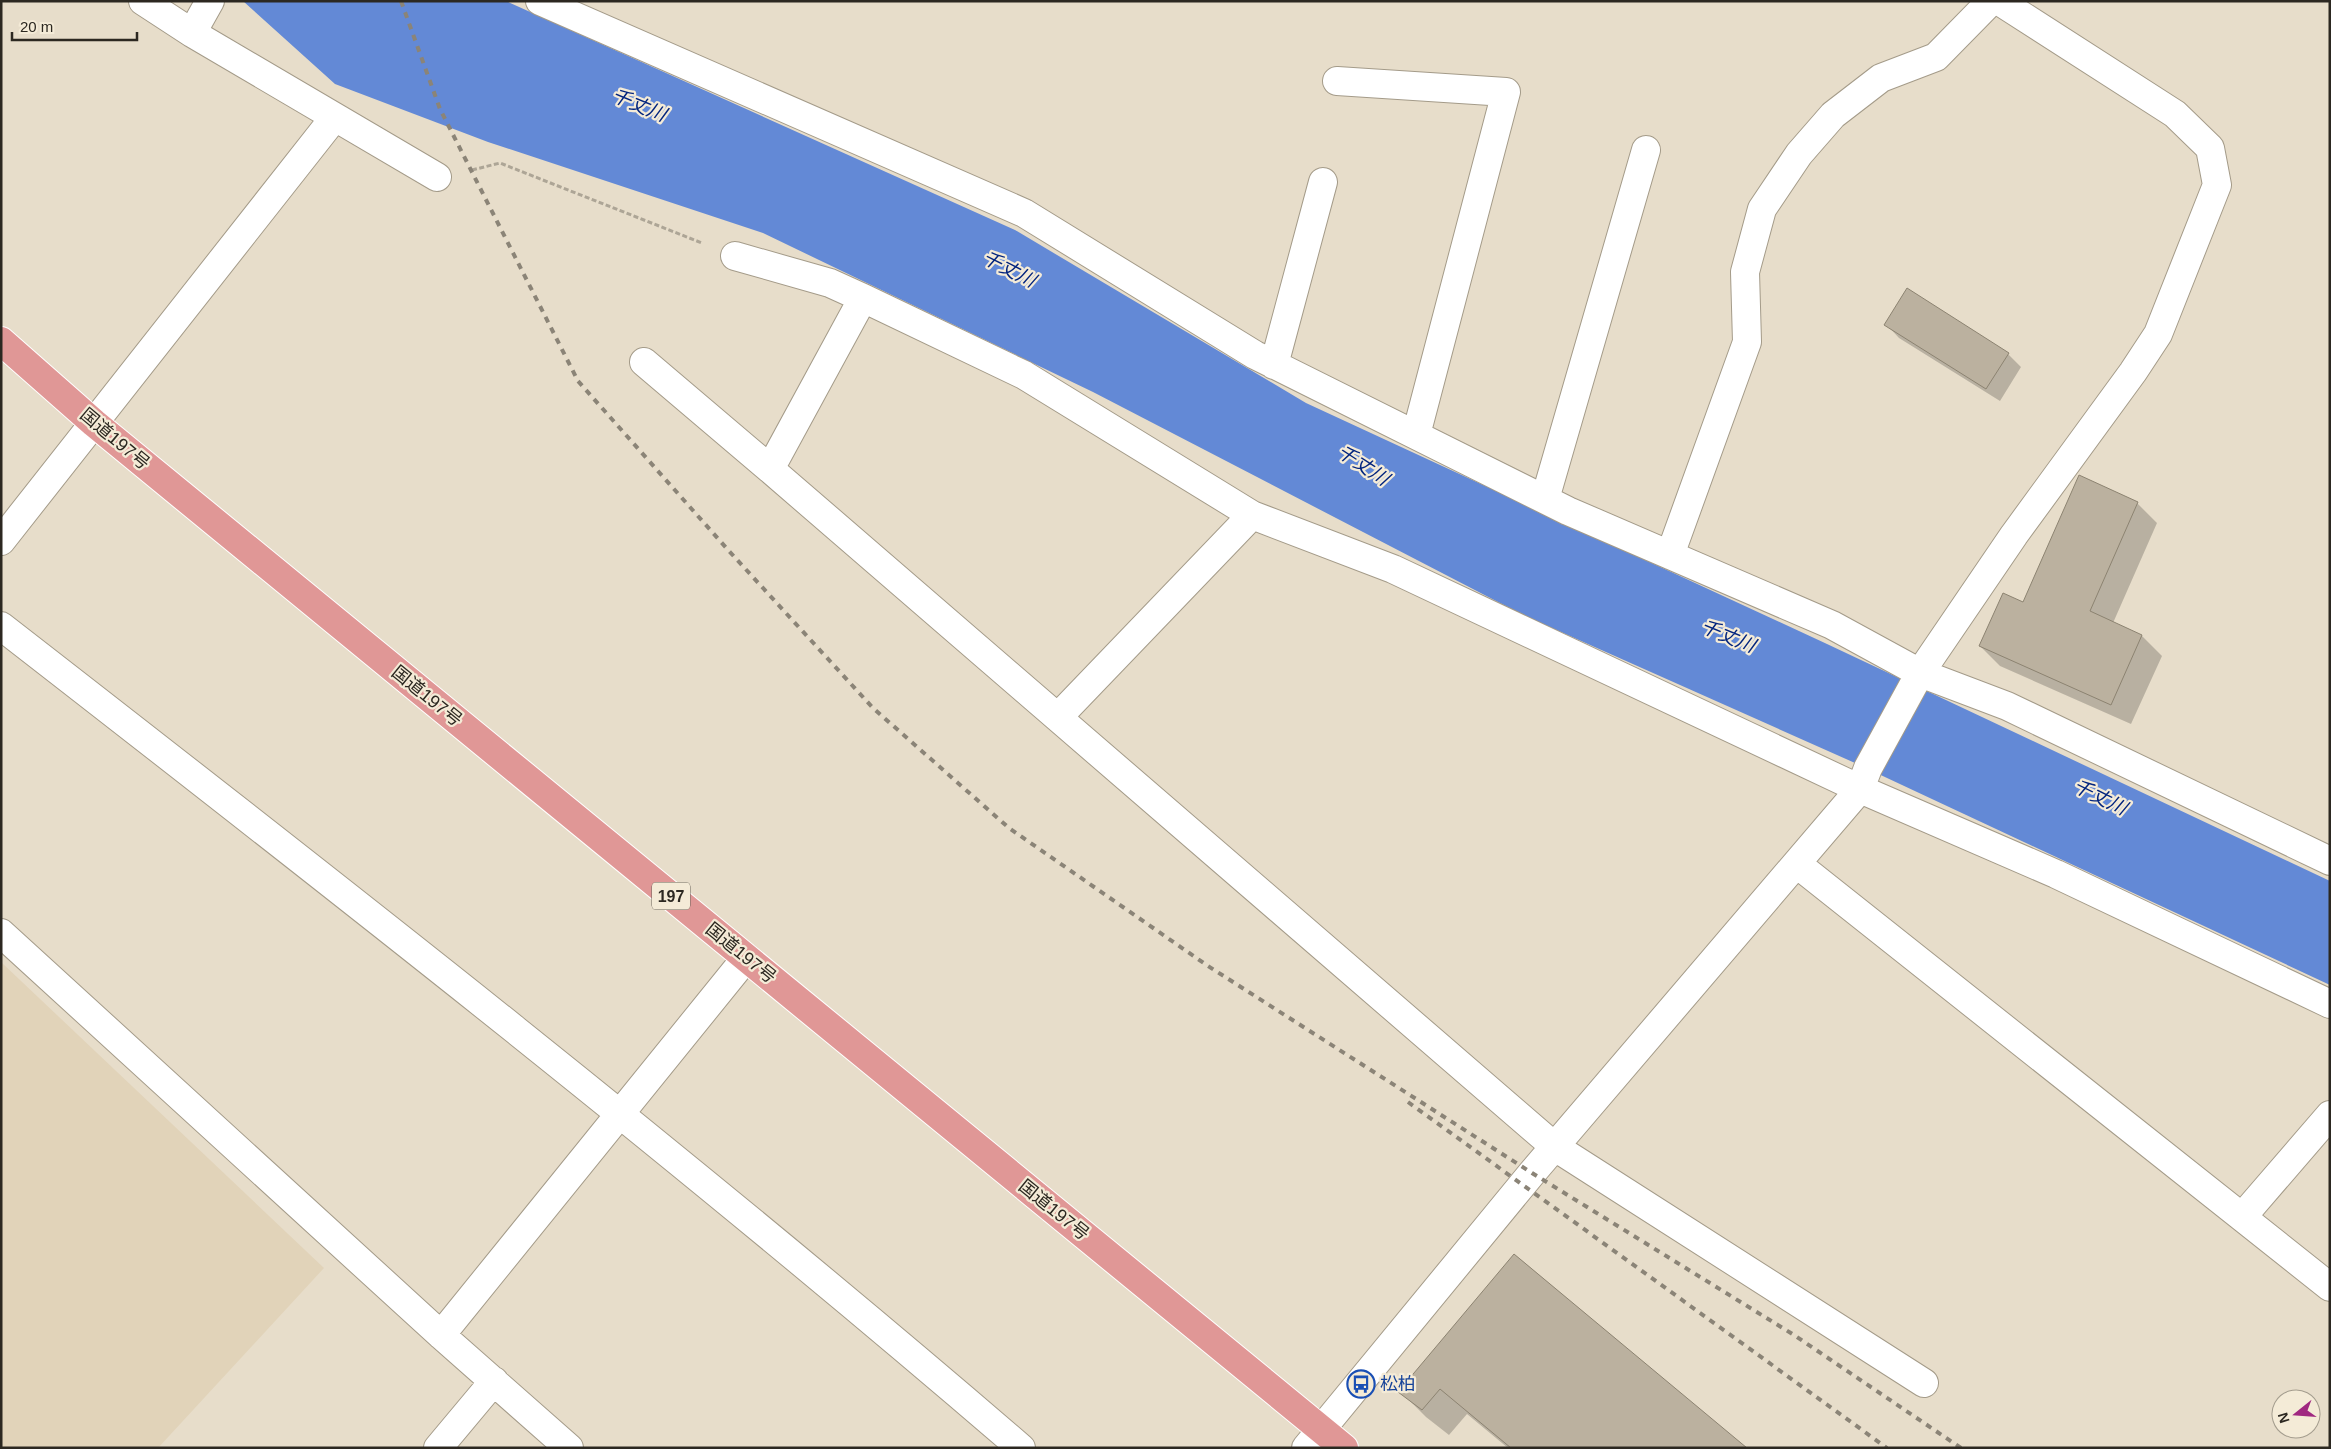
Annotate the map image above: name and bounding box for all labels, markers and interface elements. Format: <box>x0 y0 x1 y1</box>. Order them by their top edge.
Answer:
scale bar <box>12 10 138 42</box>
text: 20 m <box>20 18 53 35</box>
water label: 千丈川 <box>609 85 671 126</box>
water label: 千丈川 <box>979 247 1041 292</box>
street label: 国道197号 <box>76 404 154 474</box>
water label: 千丈川 <box>1333 441 1394 490</box>
water label: 千丈川 <box>1698 616 1760 657</box>
street label: 国道197号 <box>388 662 466 730</box>
water label: 千丈川 <box>2070 775 2132 820</box>
road number: 197 <box>652 882 690 909</box>
street label: 国道197号 <box>702 919 780 987</box>
street label: 国道197号 <box>1015 1176 1093 1244</box>
bus stop icon: 松柏 <box>1346 1369 1376 1399</box>
place label: 松柏 <box>1380 1374 1416 1394</box>
north arrow <box>2271 1389 2321 1439</box>
text: N <box>2274 1411 2293 1425</box>

